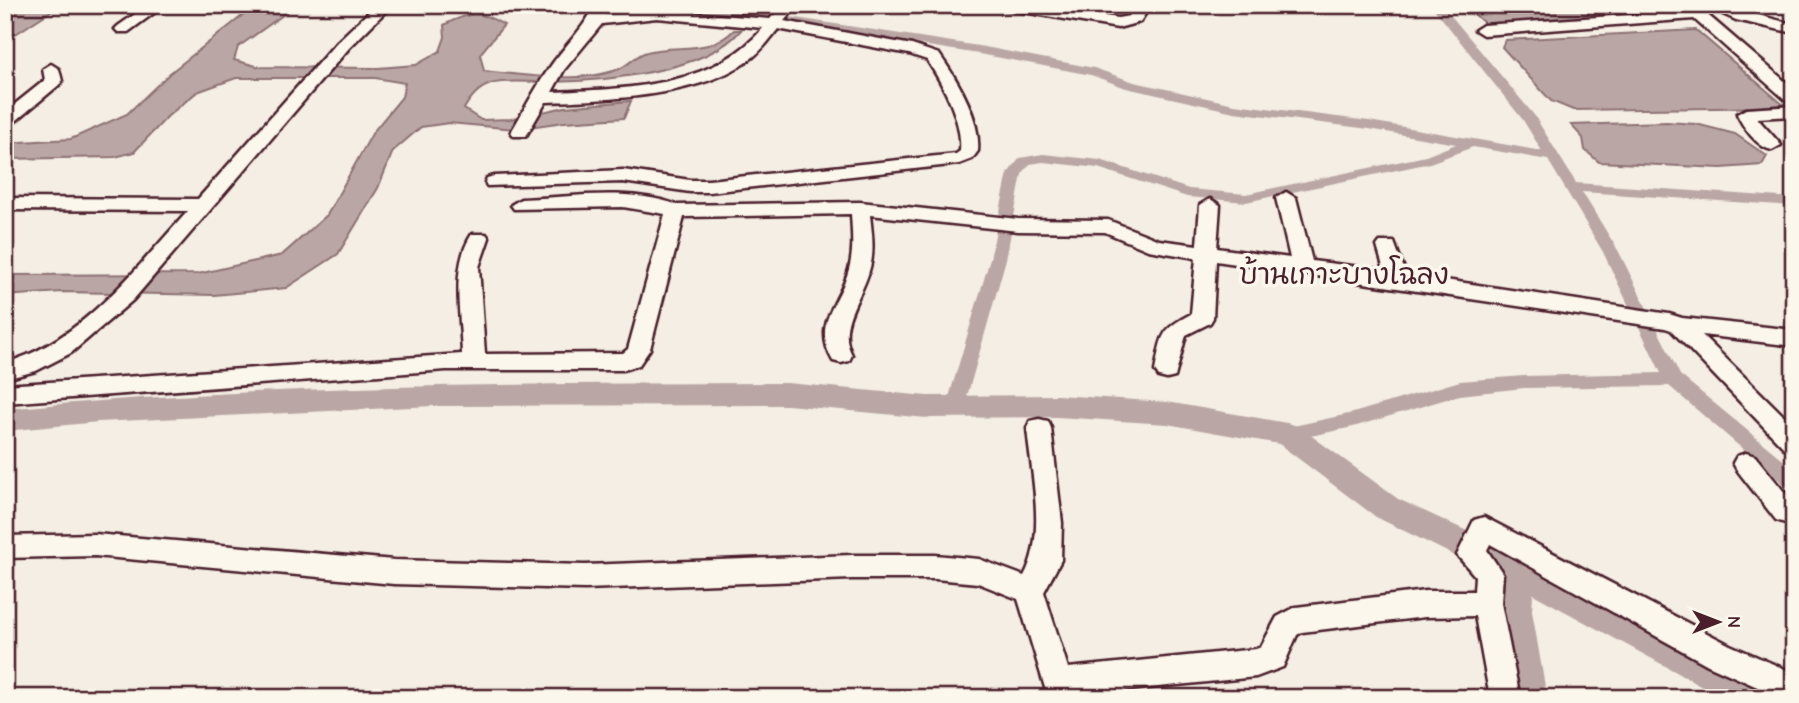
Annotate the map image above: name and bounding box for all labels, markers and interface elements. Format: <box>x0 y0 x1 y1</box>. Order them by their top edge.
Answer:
district label: บ้านเกาะบางโฉลง <box>1239 255 1449 291</box>
north arrow <box>1684 588 1754 658</box>
text: N <box>1723 616 1745 628</box>

